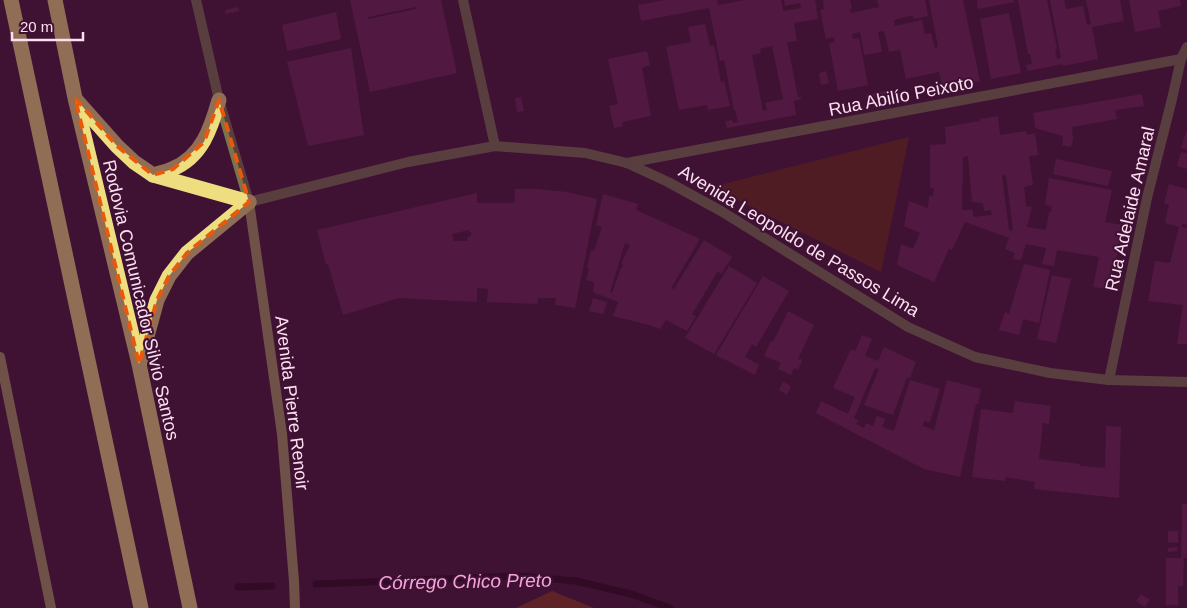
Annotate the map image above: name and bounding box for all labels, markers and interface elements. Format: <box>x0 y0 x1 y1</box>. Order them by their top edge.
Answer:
scale bar <box>12 10 84 42</box>
text: 20 m <box>20 18 53 35</box>
street label: Rua Abilío Peixoto <box>827 72 975 120</box>
street label: Rua Adelaide Amaral <box>1101 125 1159 293</box>
street label: Rodovia Comunicador Silvio Santos <box>99 158 183 442</box>
street label: Avenida Leopoldo de Passos Lima <box>675 161 924 321</box>
street label: Avenida Pierre Renoir <box>271 315 313 491</box>
water label: Córrego Chico Preto <box>378 569 552 594</box>

